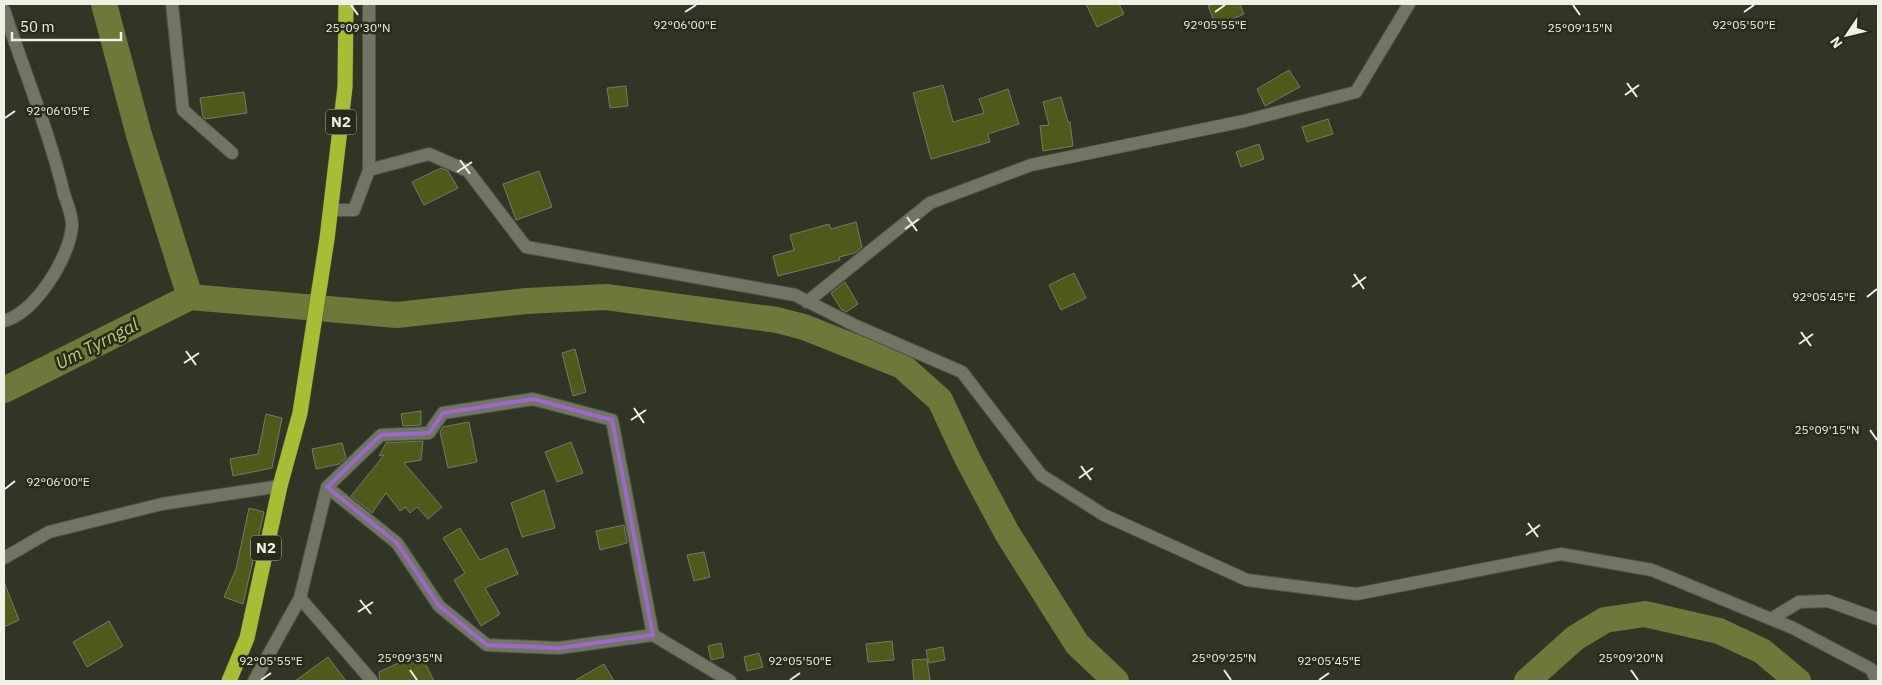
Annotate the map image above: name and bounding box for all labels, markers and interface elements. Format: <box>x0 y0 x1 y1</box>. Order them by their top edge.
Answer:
scale bar <box>12 10 121 42</box>
north arrow <box>1822 10 1872 60</box>
text: 50 m <box>20 17 55 36</box>
text: 92°06'00"E <box>653 17 717 32</box>
text: 92°05'55"E <box>1183 17 1247 32</box>
text: 92°05'50"E <box>1712 17 1776 32</box>
text: 25°09'30"N <box>325 20 391 35</box>
text: 25°09'15"N <box>1547 20 1613 35</box>
text: N <box>1826 33 1847 52</box>
text: 92°06'05"E <box>26 103 90 118</box>
road number: N2 <box>326 110 356 134</box>
text: 92°05'45"E <box>1792 289 1856 304</box>
water label: Um Tyrngal <box>51 313 143 374</box>
text: 25°09'15"N <box>1794 422 1860 437</box>
text: 92°06'00"E <box>26 474 90 489</box>
road number: N2 <box>251 536 281 560</box>
text: 25°09'35"N <box>377 650 443 665</box>
text: 25°09'25"N <box>1191 650 1257 665</box>
text: 25°09'20"N <box>1598 650 1664 665</box>
text: 92°05'55"E <box>239 653 303 668</box>
text: 92°05'50"E <box>768 653 832 668</box>
text: 92°05'45"E <box>1297 653 1361 668</box>

